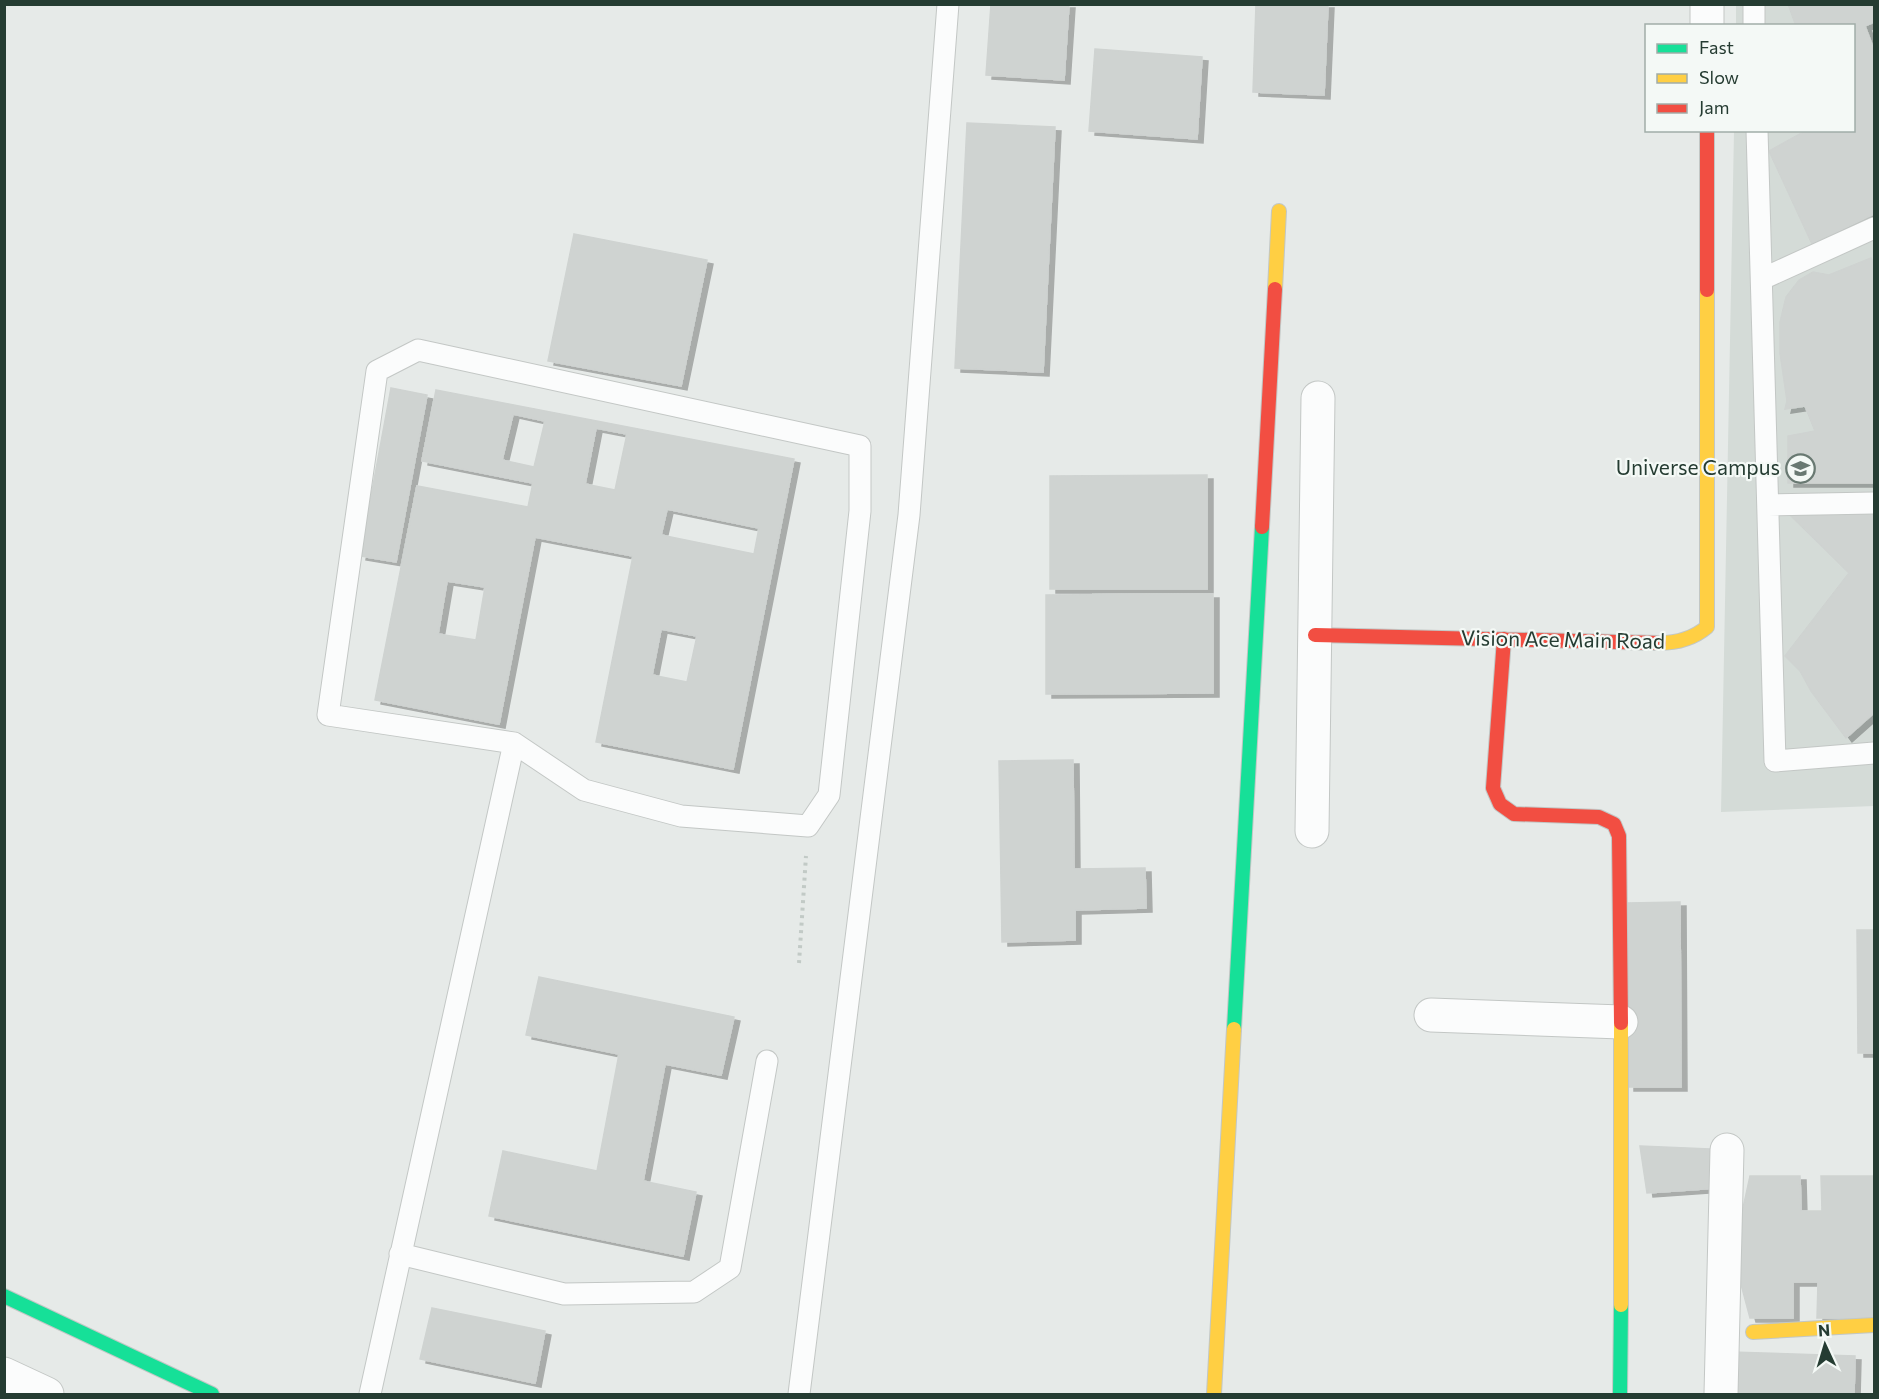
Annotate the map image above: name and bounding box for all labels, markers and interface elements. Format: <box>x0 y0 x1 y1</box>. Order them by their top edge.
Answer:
legend <box>1645 24 1855 132</box>
text: Fast <box>1699 36 1734 58</box>
text: Slow <box>1699 66 1739 88</box>
text: Jam <box>1699 96 1729 118</box>
school or university icon: Universe Campus <box>1785 452 1817 484</box>
place label: Universe Campus <box>1616 454 1780 479</box>
street label: Vision Ace Main Road <box>1461 624 1665 653</box>
north arrow <box>1795 1315 1855 1375</box>
text: N <box>1817 1320 1831 1339</box>

